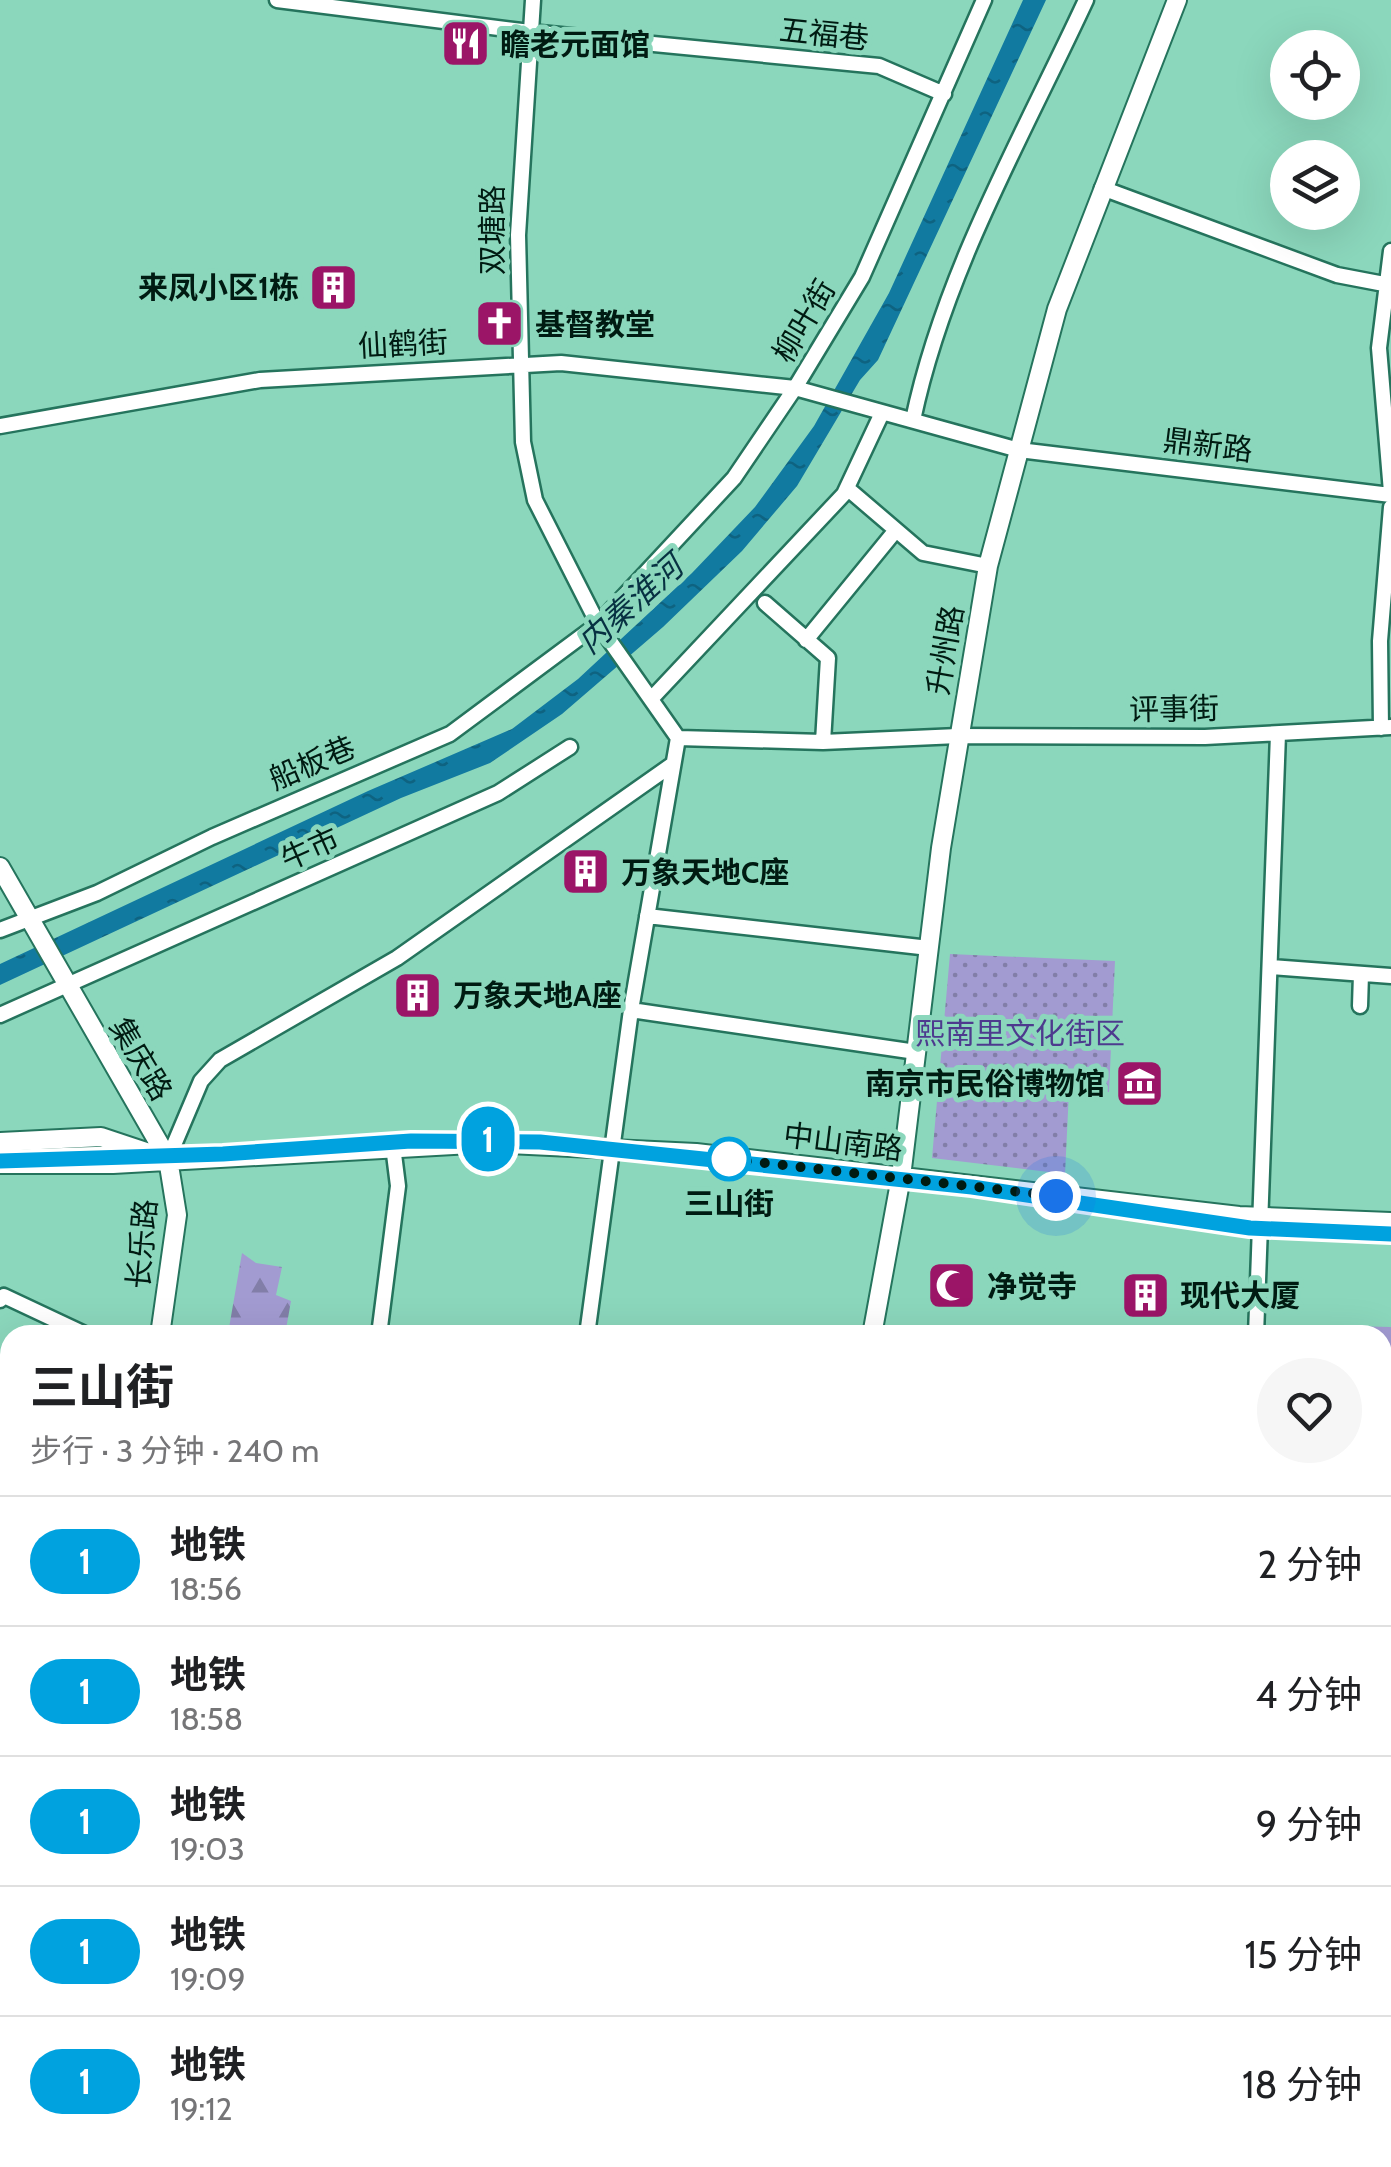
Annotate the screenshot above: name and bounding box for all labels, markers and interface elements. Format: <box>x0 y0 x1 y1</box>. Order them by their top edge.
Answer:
street label: 五福巷 <box>777 11 871 57</box>
restaurant icon: 瞻老元面馆 <box>439 18 491 70</box>
place label: 瞻老元面馆 <box>500 26 650 63</box>
map controls <box>1270 30 1360 230</box>
button: locate <box>1270 30 1360 120</box>
button: layers <box>1270 140 1360 230</box>
street label: 双塘路 <box>474 185 511 275</box>
building icon: 来凤小区1栋 <box>308 261 360 313</box>
place label: 来凤小区1栋 <box>138 269 299 306</box>
street label: 柳叶街 <box>765 273 843 369</box>
church icon: 基督教堂 <box>474 298 526 350</box>
place label: 基督教堂 <box>535 306 655 343</box>
street label: 仙鹤街 <box>357 323 449 365</box>
street label: 鼎新路 <box>1161 421 1255 469</box>
water label: 内秦淮河 <box>569 543 695 661</box>
street label: 升州路 <box>919 602 971 698</box>
street label: 评事街 <box>1129 690 1219 728</box>
street label: 船板巷 <box>263 728 361 798</box>
street label: 牛市 <box>275 820 345 878</box>
building icon: 万象天地C座 <box>560 846 612 898</box>
place label: 万象天地C座 <box>621 854 789 891</box>
building icon: 万象天地A座 <box>392 969 444 1021</box>
place label: 万象天地A座 <box>453 977 622 1014</box>
street label: 集庆路 <box>102 1011 180 1107</box>
park label: 熙南里文化街区 <box>915 1015 1125 1052</box>
museum icon: 南京市民俗博物馆 <box>1114 1057 1166 1109</box>
place label: 南京市民俗博物馆 <box>865 1065 1105 1102</box>
line badge: 1 <box>456 1106 520 1172</box>
street label: 中山南路 <box>781 1116 905 1168</box>
text: 1 <box>482 1118 494 1161</box>
marker: 三山街 <box>708 1138 750 1180</box>
your location <box>1031 1171 1081 1221</box>
place label: 三山街 <box>684 1185 774 1222</box>
street label: 长乐路 <box>120 1198 164 1290</box>
mosque icon: 净觉寺 <box>926 1260 978 1312</box>
place label: 净觉寺 <box>987 1268 1077 1305</box>
building icon: 现代大厦 <box>1119 1269 1171 1321</box>
place label: 现代大厦 <box>1180 1277 1300 1314</box>
text: 三山街 <box>30 1358 174 1416</box>
button: heart <box>1257 1358 1362 1463</box>
text: 步行 · 3 分钟 · 240 m <box>30 1431 319 1470</box>
text: 地铁 <box>170 1521 246 1568</box>
text: 1 <box>79 1540 91 1583</box>
text: 2 分钟 <box>1258 1541 1362 1588</box>
text: 18:56 <box>170 1569 242 1608</box>
text: 地铁 <box>170 1651 246 1698</box>
text: 1 <box>79 1670 91 1713</box>
text: 4 分钟 <box>1255 1671 1362 1718</box>
text: 18:58 <box>170 1699 243 1738</box>
text: 地铁 <box>170 1781 246 1828</box>
text: 1 <box>79 1800 91 1843</box>
text: 9 分钟 <box>1256 1801 1362 1848</box>
text: 19:03 <box>170 1829 245 1868</box>
text: 地铁 <box>170 1911 246 1958</box>
text: 1 <box>79 1930 91 1973</box>
text: 15 分钟 <box>1245 1931 1362 1978</box>
text: 19:09 <box>170 1959 246 1998</box>
text: 地铁 <box>170 2041 246 2088</box>
text: 1 <box>79 2060 91 2103</box>
text: 18 分钟 <box>1242 2061 1362 2108</box>
text: 19:12 <box>170 2089 232 2128</box>

